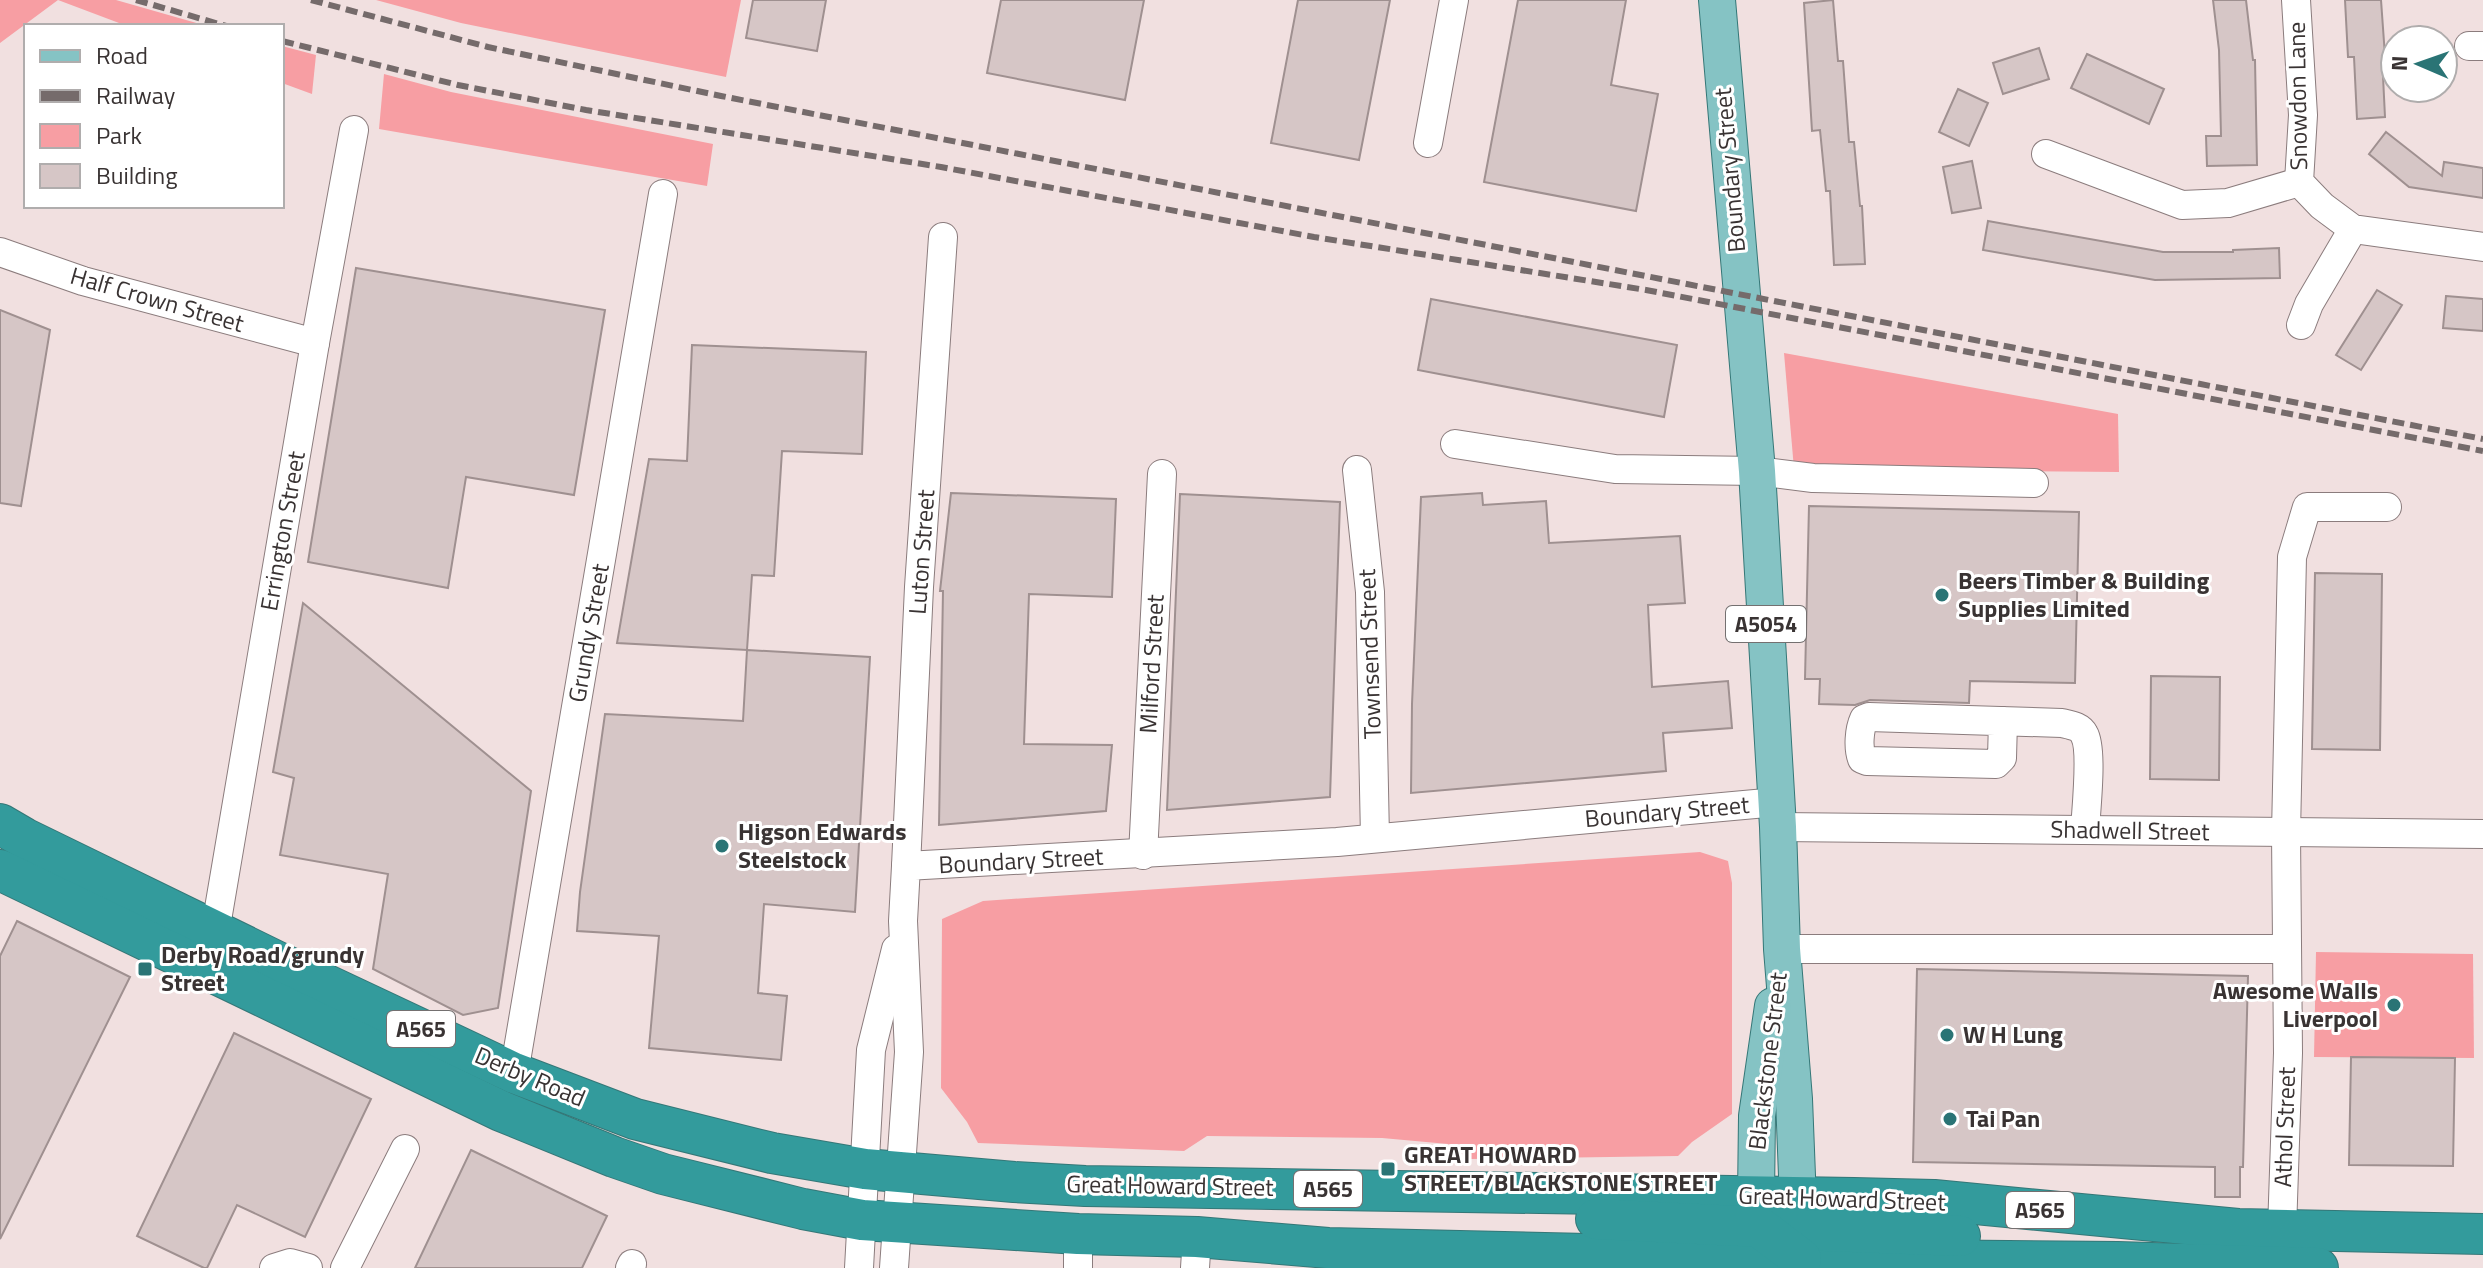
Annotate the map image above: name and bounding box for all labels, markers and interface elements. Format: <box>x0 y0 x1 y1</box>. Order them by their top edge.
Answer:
street label: Snowdon Lane <box>2278 21 2316 171</box>
legend <box>24 24 284 208</box>
north arrow <box>2379 24 2459 104</box>
text: Road <box>96 37 148 73</box>
text: N <box>2382 55 2416 72</box>
text: Railway <box>96 77 176 113</box>
street label: Boundary Street <box>1704 86 1754 254</box>
text: Park <box>96 117 142 153</box>
text: Building <box>96 157 178 193</box>
street label: Half Crown Street <box>66 257 249 341</box>
street label: Errington Street <box>250 448 314 613</box>
street label: Luton Street <box>899 488 943 616</box>
street label: Grundy Street <box>558 560 618 705</box>
place label: Beers Timber & Building Supplies Limited <box>1958 562 2209 626</box>
street label: Townsend Street <box>1348 568 1390 740</box>
marker: Beers Timber & Building Supplies Limited <box>1933 586 1951 604</box>
street label: Milford Street <box>1129 593 1173 734</box>
road number: A5054 <box>1726 606 1806 642</box>
street label: Boundary Street <box>1583 786 1751 836</box>
street label: Shadwell Street <box>2050 811 2210 849</box>
place label: Higson Edwards Steelstock <box>738 813 906 877</box>
marker: Higson Edwards Steelstock <box>713 837 731 855</box>
street label: Boundary Street <box>938 838 1105 882</box>
place label: Derby Road/grundy Street <box>161 936 364 1000</box>
marker: Derby Road/grundy Street <box>136 960 154 978</box>
street label: Blackstone Street <box>1738 969 1796 1152</box>
place label: Awesome Walls Liverpool <box>2213 972 2378 1036</box>
marker: Awesome Walls Liverpool <box>2385 996 2403 1014</box>
road number: A565 <box>387 1011 455 1047</box>
place label: W H Lung <box>1963 1016 2063 1052</box>
marker: W H Lung <box>1938 1026 1956 1044</box>
street label: Derby Road <box>469 1037 591 1116</box>
street label: Athol Street <box>2264 1065 2304 1188</box>
place label: Tai Pan <box>1966 1100 2040 1136</box>
marker: Tai Pan <box>1941 1110 1959 1128</box>
place label: GREAT HOWARD STREET/BLACKSTONE STREET <box>1404 1136 1718 1200</box>
marker: GREAT HOWARD STREET/BLACKSTONE STREET <box>1379 1160 1397 1178</box>
street label: Great Howard Street <box>1066 1165 1275 1205</box>
road number: A565 <box>1294 1171 1362 1207</box>
street label: Great Howard Street <box>1738 1176 1947 1220</box>
road number: A565 <box>2006 1192 2074 1228</box>

